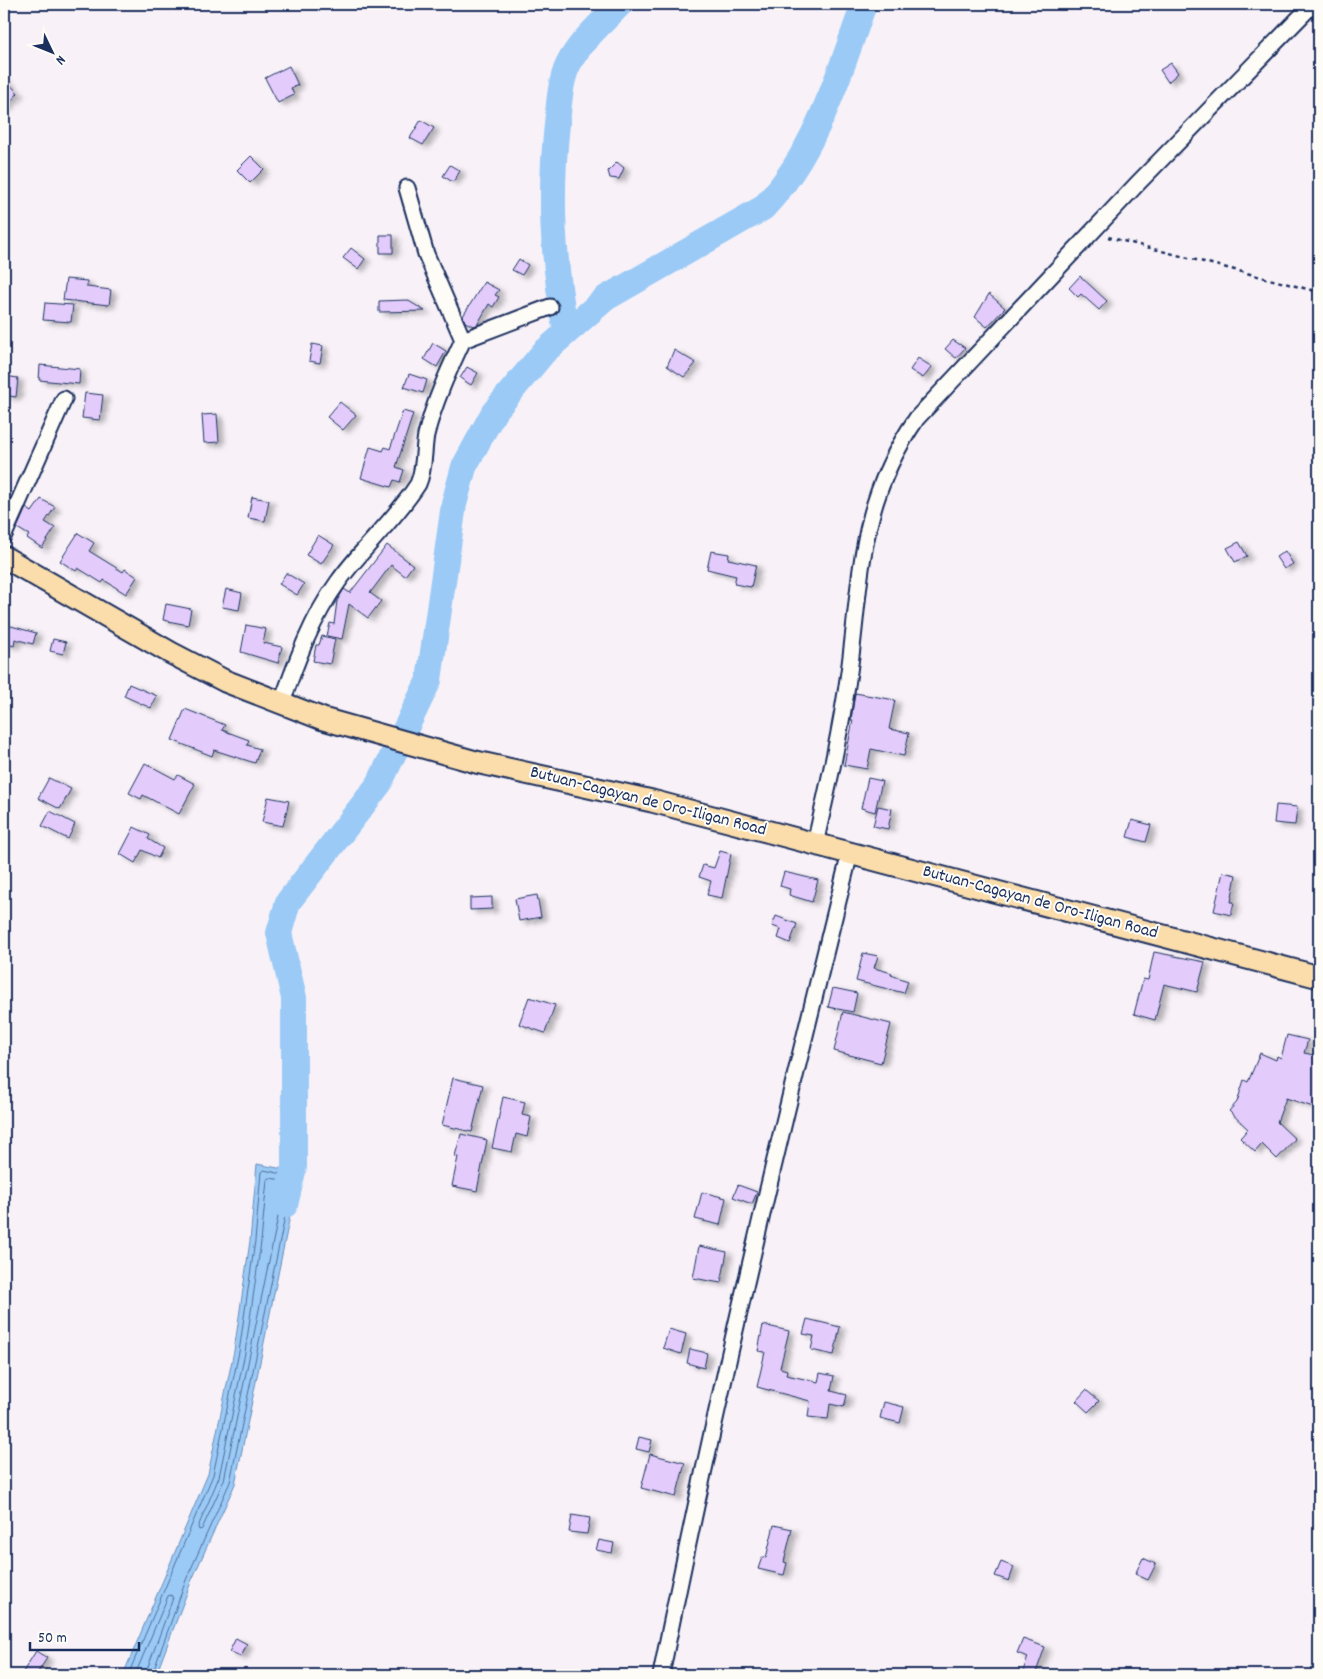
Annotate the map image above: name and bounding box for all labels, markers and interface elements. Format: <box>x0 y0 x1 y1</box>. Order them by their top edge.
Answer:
north arrow <box>28 28 78 78</box>
text: N <box>50 50 70 69</box>
street label: Butuan-Cagayan de Oro-Iligan Road <box>527 761 769 843</box>
street label: Butuan-Cagayan de Oro-Iligan Road <box>920 860 1160 946</box>
scale bar <box>30 1619 139 1651</box>
text: 50 m <box>38 1628 67 1650</box>

